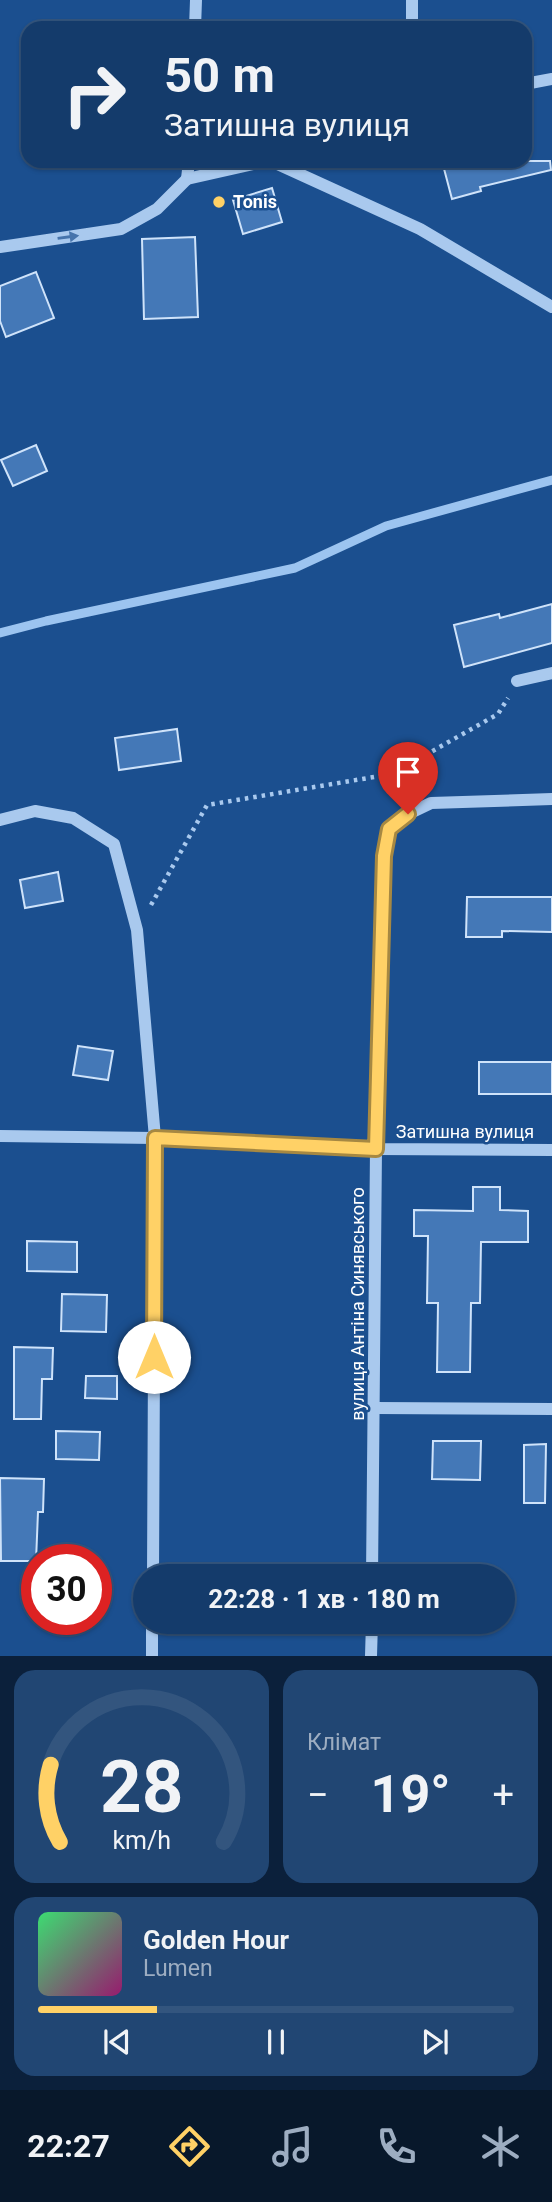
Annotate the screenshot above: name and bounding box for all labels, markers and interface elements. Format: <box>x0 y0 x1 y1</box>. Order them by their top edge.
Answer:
text: 50 m <box>164 47 275 104</box>
icon: right <box>49 49 140 140</box>
text: Затишна вулиця <box>164 106 410 144</box>
place label: Tonis <box>233 191 277 212</box>
marker: Tonis <box>211 194 227 210</box>
one-way arrow <box>57 232 79 243</box>
pin <box>378 742 438 814</box>
icon: arrive <box>389 753 427 791</box>
street label: Затишна вулиця <box>396 1121 534 1142</box>
street label: вулиця Антіна Синявського <box>347 1187 368 1421</box>
position arrow <box>117 1320 191 1394</box>
speed limit sign: 30 <box>21 1544 112 1635</box>
text: 22:28 · 1 хв · 180 m <box>208 1584 440 1614</box>
text: Клімат <box>307 1729 381 1756</box>
text: 28 <box>100 1745 183 1831</box>
text: 19° <box>371 1764 451 1825</box>
text: − <box>307 1773 329 1817</box>
text: + <box>492 1773 514 1817</box>
text: km/h <box>112 1826 171 1855</box>
text: Golden Hour <box>143 1925 289 1955</box>
text: Lumen <box>143 1955 213 1982</box>
icon: previous <box>98 2023 136 2061</box>
icon: pause <box>257 2023 295 2061</box>
icon: next <box>416 2023 454 2061</box>
icon: directions <box>165 2122 214 2171</box>
icon: music <box>268 2122 317 2171</box>
icon: phone <box>372 2122 421 2171</box>
icon: climate <box>476 2122 525 2171</box>
text: 22:27 <box>27 2127 110 2165</box>

